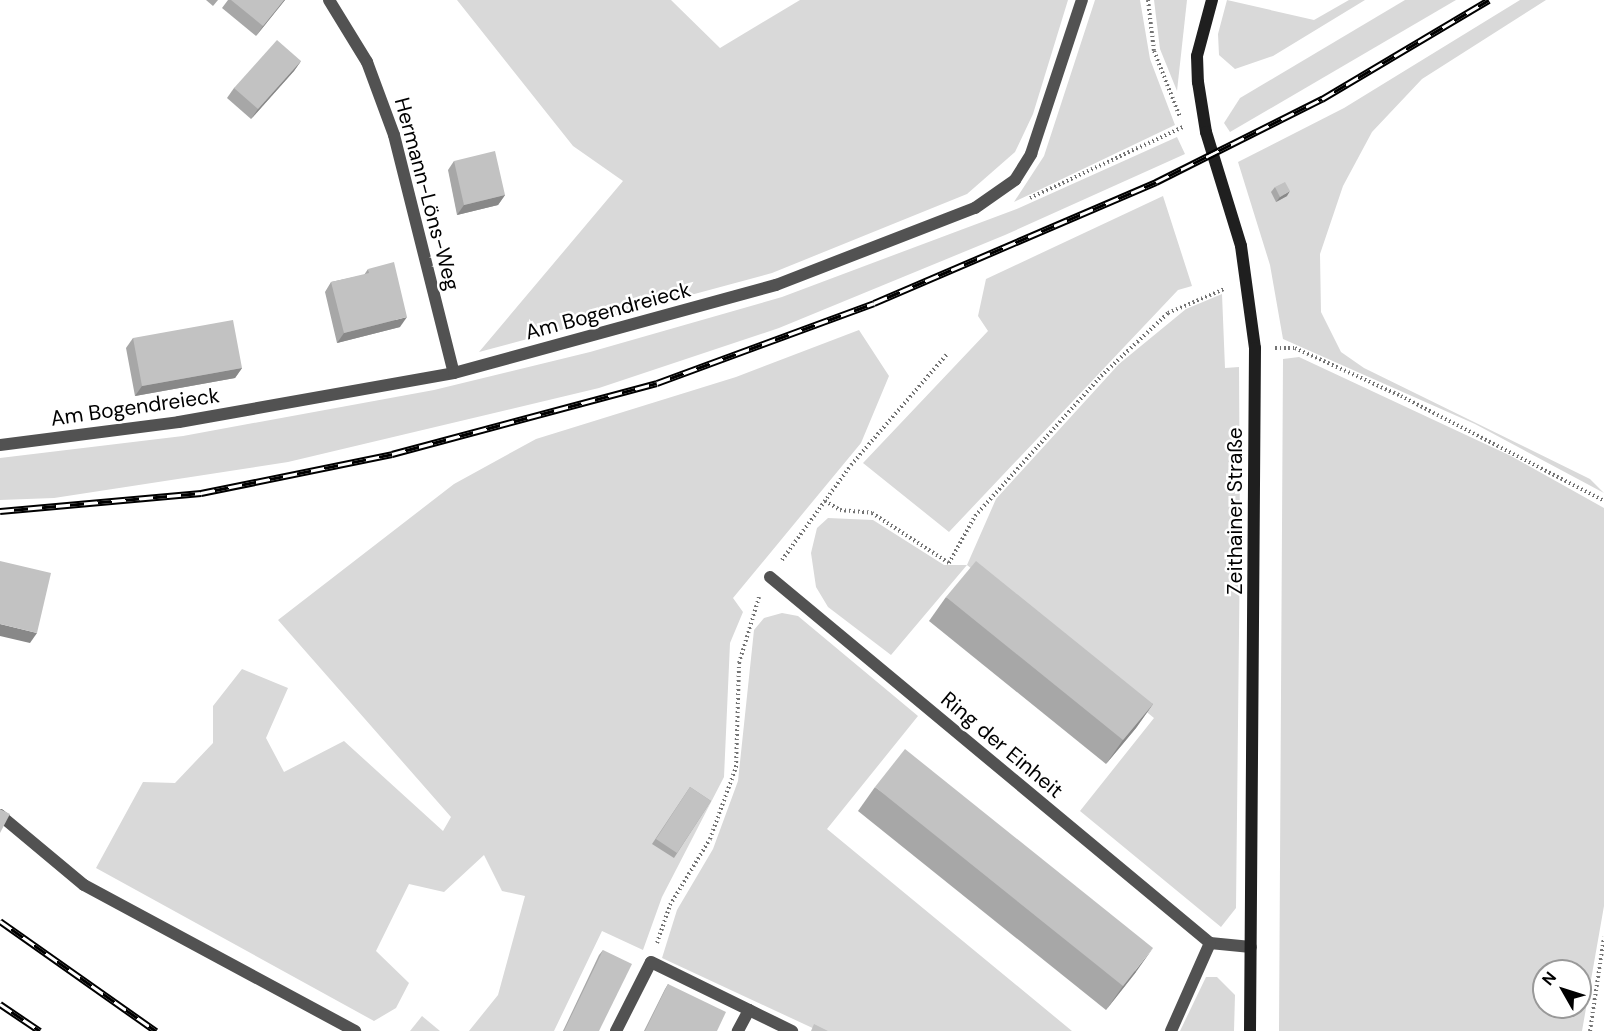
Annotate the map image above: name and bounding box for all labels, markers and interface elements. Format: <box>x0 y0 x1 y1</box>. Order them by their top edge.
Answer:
street label: Hermann-Löns-Weg <box>389 95 465 293</box>
street label: Am Bogendreieck <box>523 277 693 345</box>
street label: Am Bogendreieck <box>49 383 221 431</box>
street label: Zeithainer Straße <box>1222 427 1248 595</box>
street label: Ring der Einheit <box>936 687 1068 803</box>
north arrow <box>1532 959 1592 1019</box>
text: N <box>1537 967 1561 990</box>

